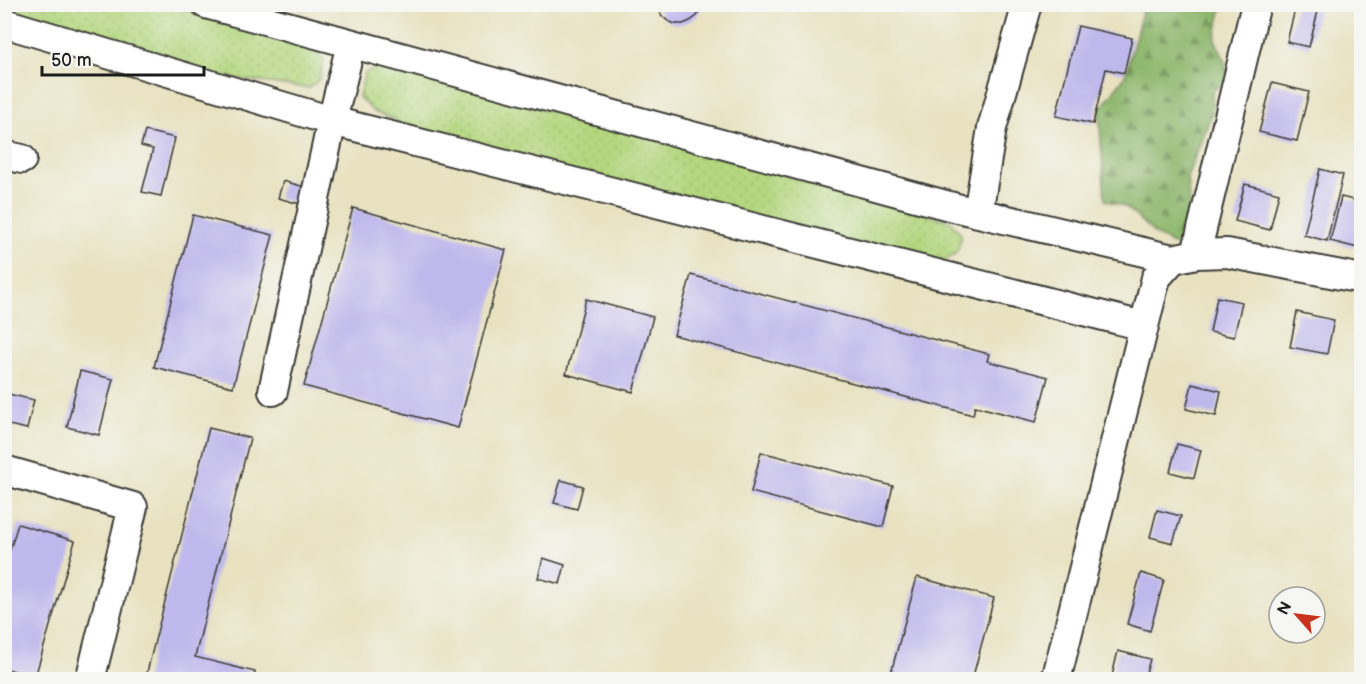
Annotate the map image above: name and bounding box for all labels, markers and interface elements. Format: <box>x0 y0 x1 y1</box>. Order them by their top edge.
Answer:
scale bar <box>42 39 204 77</box>
text: 50 m <box>51 50 92 71</box>
north arrow <box>1267 585 1327 645</box>
text: N <box>1274 599 1296 618</box>

